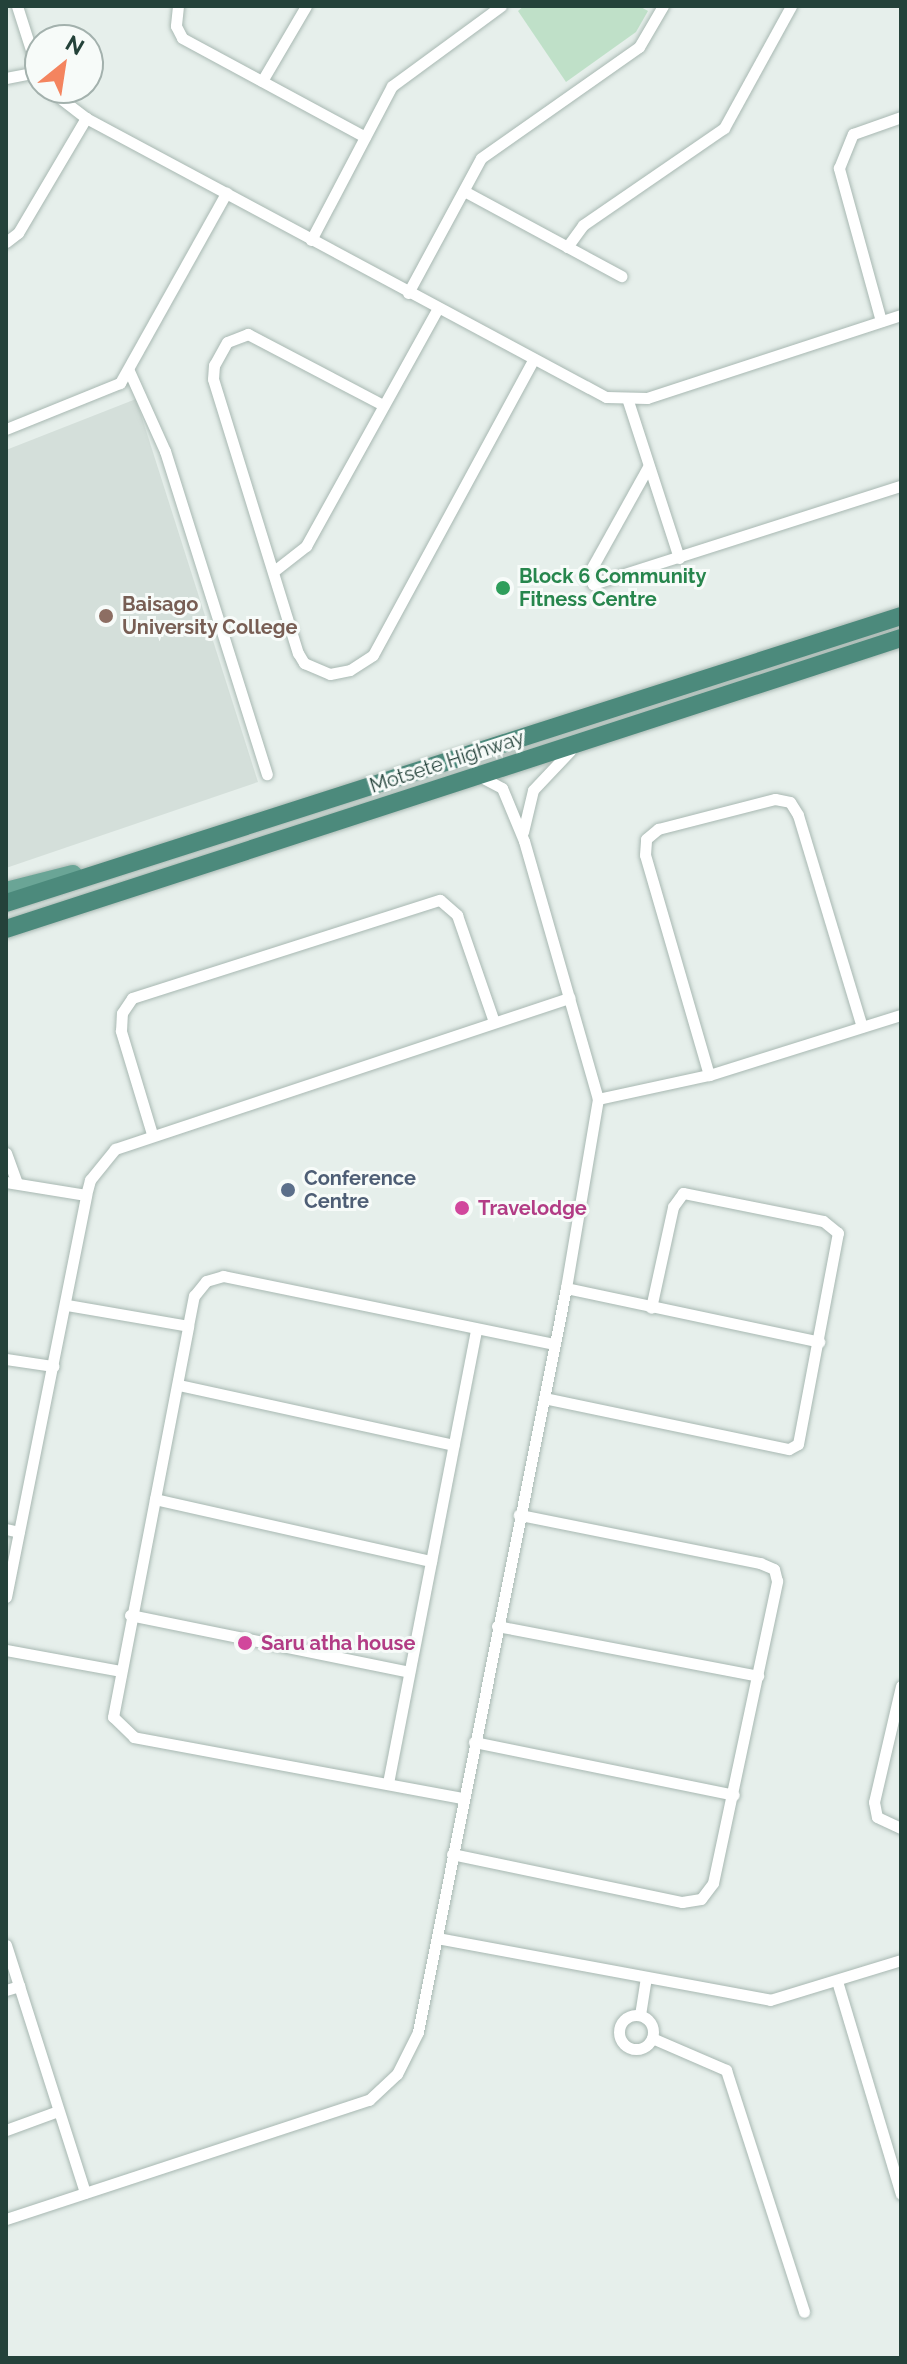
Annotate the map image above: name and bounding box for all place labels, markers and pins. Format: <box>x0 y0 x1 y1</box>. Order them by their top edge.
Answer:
place label: Block 6 Community Fitness Centre <box>519 564 706 611</box>
marker: Block 6 Community Fitness Centre <box>494 579 512 597</box>
place label: Baisago University College <box>122 592 298 639</box>
marker: Baisago University College <box>97 607 115 625</box>
place label: Conference Centre <box>304 1166 416 1213</box>
marker: Conference Centre <box>279 1181 297 1199</box>
place label: Travelodge <box>478 1196 587 1220</box>
marker: Travelodge <box>453 1199 471 1217</box>
place label: Saru atha house <box>261 1631 415 1655</box>
marker: Saru atha house <box>236 1634 254 1652</box>

